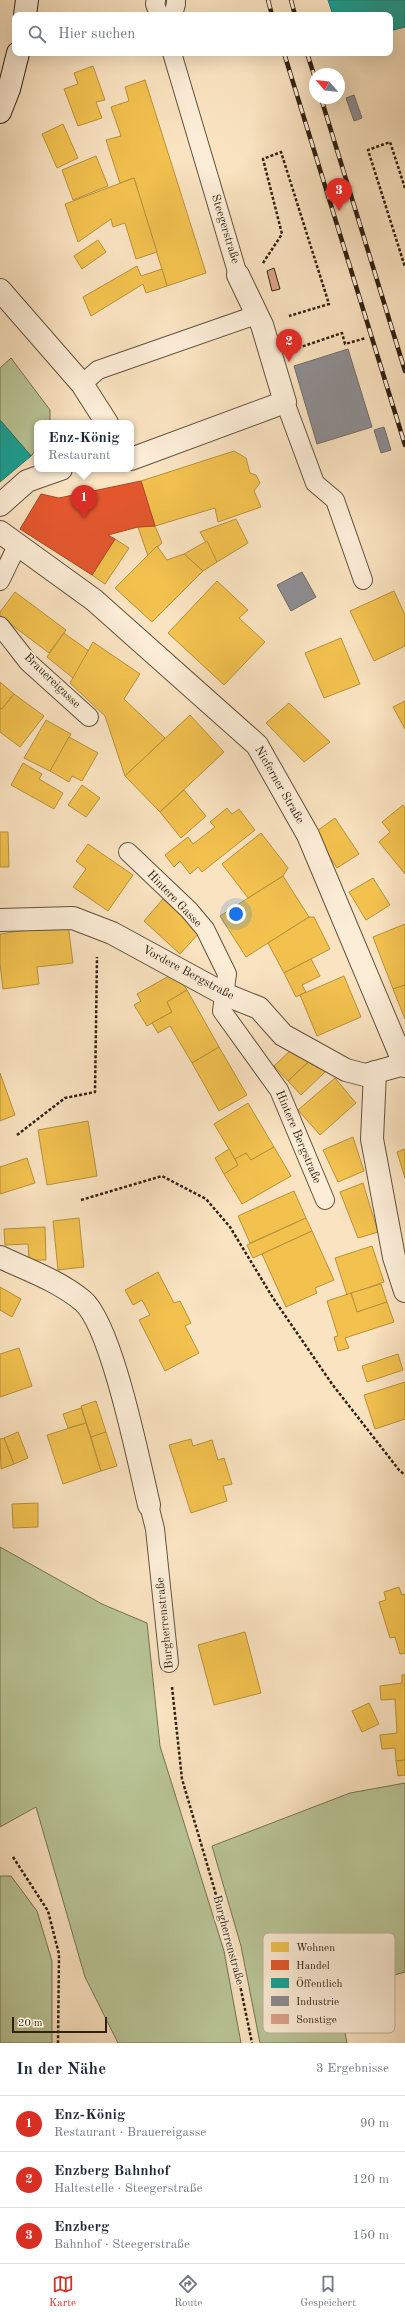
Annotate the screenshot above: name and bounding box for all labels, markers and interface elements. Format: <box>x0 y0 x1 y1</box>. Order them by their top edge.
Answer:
search box <box>12 12 393 56</box>
icon: search <box>26 23 48 45</box>
text: Hier suchen <box>58 27 135 42</box>
north arrow <box>309 68 345 104</box>
pin: 3 <box>326 178 352 211</box>
street label: Steegerstraße <box>209 193 241 265</box>
pin: 2 <box>276 329 302 362</box>
popup <box>34 420 134 472</box>
text: Enz-König <box>48 431 120 446</box>
text: Restaurant <box>48 449 111 462</box>
pin: 1 <box>71 485 97 518</box>
street label: Brauereigasse <box>22 651 83 711</box>
street label: Nieferner Straße <box>252 744 306 826</box>
street label: Hintere Gasse <box>144 869 204 930</box>
your location <box>226 904 246 924</box>
street label: Vordere Bergstraße <box>140 944 236 1002</box>
street label: Hintere Bergstraße <box>273 1089 323 1186</box>
street label: Burgherrenstraße <box>154 1576 176 1669</box>
street label: Burgherrenstraße <box>210 1894 246 1986</box>
legend <box>263 1933 395 2033</box>
text: Wohnen <box>296 1943 335 1954</box>
text: Handel <box>296 1961 330 1972</box>
text: Öffentlich <box>296 1977 343 1990</box>
text: Industrie <box>296 1997 339 2008</box>
scale bar <box>12 2015 107 2034</box>
text: Sonstige <box>296 2015 337 2026</box>
text: 20 m <box>18 2018 43 2029</box>
text: In der Nähe <box>16 2061 106 2078</box>
text: 3 Ergebnisse <box>316 2062 389 2075</box>
text: Enz-König <box>54 2108 125 2123</box>
text: 1 <box>25 2117 33 2130</box>
text: 90 m <box>360 2117 389 2130</box>
text: Restaurant · Brauereigasse <box>54 2126 206 2139</box>
text: Enzberg Bahnhof <box>54 2164 170 2179</box>
text: 2 <box>25 2173 33 2186</box>
text: 120 m <box>352 2173 389 2186</box>
text: Haltestelle · Steegerstraße <box>54 2182 202 2195</box>
text: Enzberg <box>54 2220 109 2235</box>
text: 3 <box>25 2229 33 2242</box>
text: 150 m <box>352 2229 389 2242</box>
text: Bahnhof · Steegerstraße <box>54 2238 190 2251</box>
tab: Karte <box>49 2273 76 2311</box>
tab: Route <box>174 2273 202 2311</box>
tab: Gespeichert <box>300 2273 356 2311</box>

